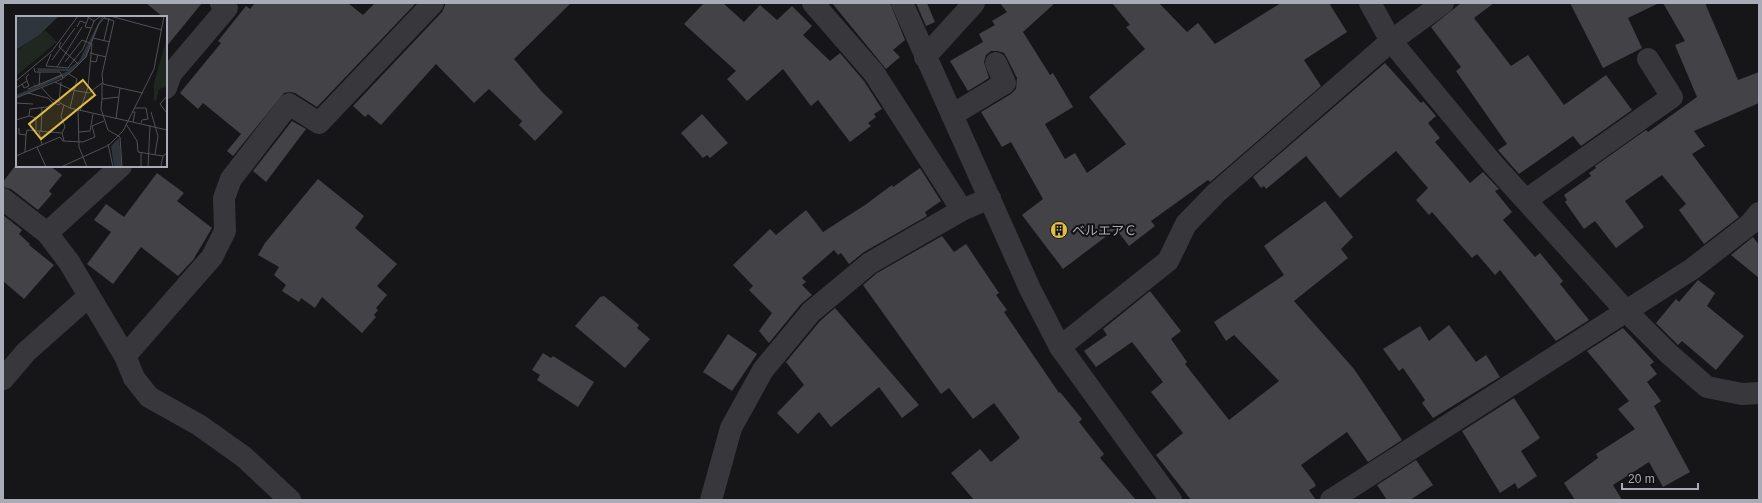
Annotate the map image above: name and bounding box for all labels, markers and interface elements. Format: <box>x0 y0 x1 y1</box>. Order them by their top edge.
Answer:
inset map <box>16 16 167 167</box>
building icon: ベルエアＣ <box>1049 220 1069 240</box>
place label: ベルエアＣ <box>1072 223 1137 238</box>
scale bar <box>1622 465 1698 491</box>
text: 20 m <box>1628 472 1655 486</box>

